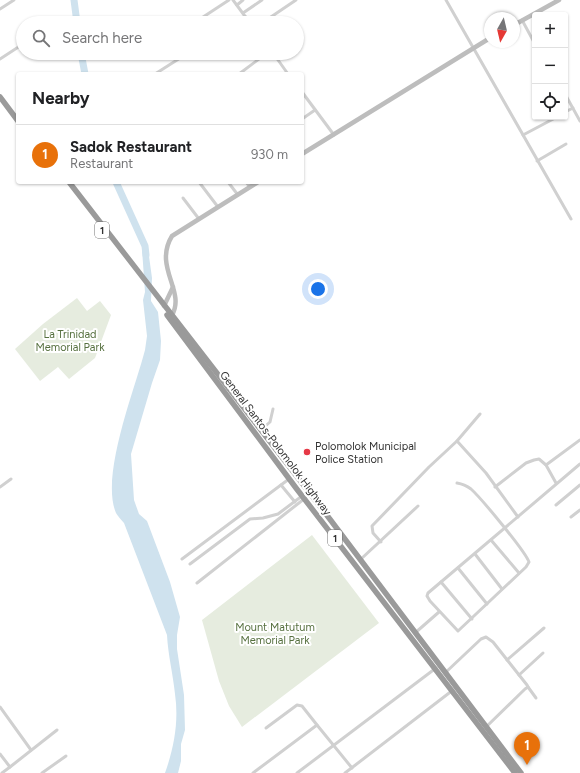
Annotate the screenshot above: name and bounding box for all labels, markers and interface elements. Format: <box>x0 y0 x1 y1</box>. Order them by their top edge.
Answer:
north arrow <box>484 12 520 48</box>
map controls <box>532 12 568 120</box>
button: + <box>532 12 568 48</box>
search box <box>16 16 304 60</box>
icon: search <box>30 27 52 49</box>
text: Search here <box>62 29 142 47</box>
button: − <box>532 48 568 84</box>
button: locate <box>532 84 568 120</box>
text: Nearby <box>32 88 90 108</box>
text: Sadok Restaurant <box>70 138 192 156</box>
text: 1 <box>42 147 48 162</box>
text: 930 m <box>251 147 288 162</box>
text: Restaurant <box>70 156 133 171</box>
road number: 1 <box>95 222 109 238</box>
your location <box>308 279 328 299</box>
park label: La Trinidad Memorial Park <box>36 328 105 354</box>
street label: General Santos-Polomolok Highway <box>217 369 334 518</box>
place label: Polomolok Municipal Police Station <box>315 440 416 466</box>
marker: Polomolok Municipal Police Station <box>302 447 312 457</box>
road number: 1 <box>328 530 342 546</box>
park label: Mount Matutum Memorial Park <box>235 621 315 647</box>
pin: 1 <box>514 732 540 765</box>

